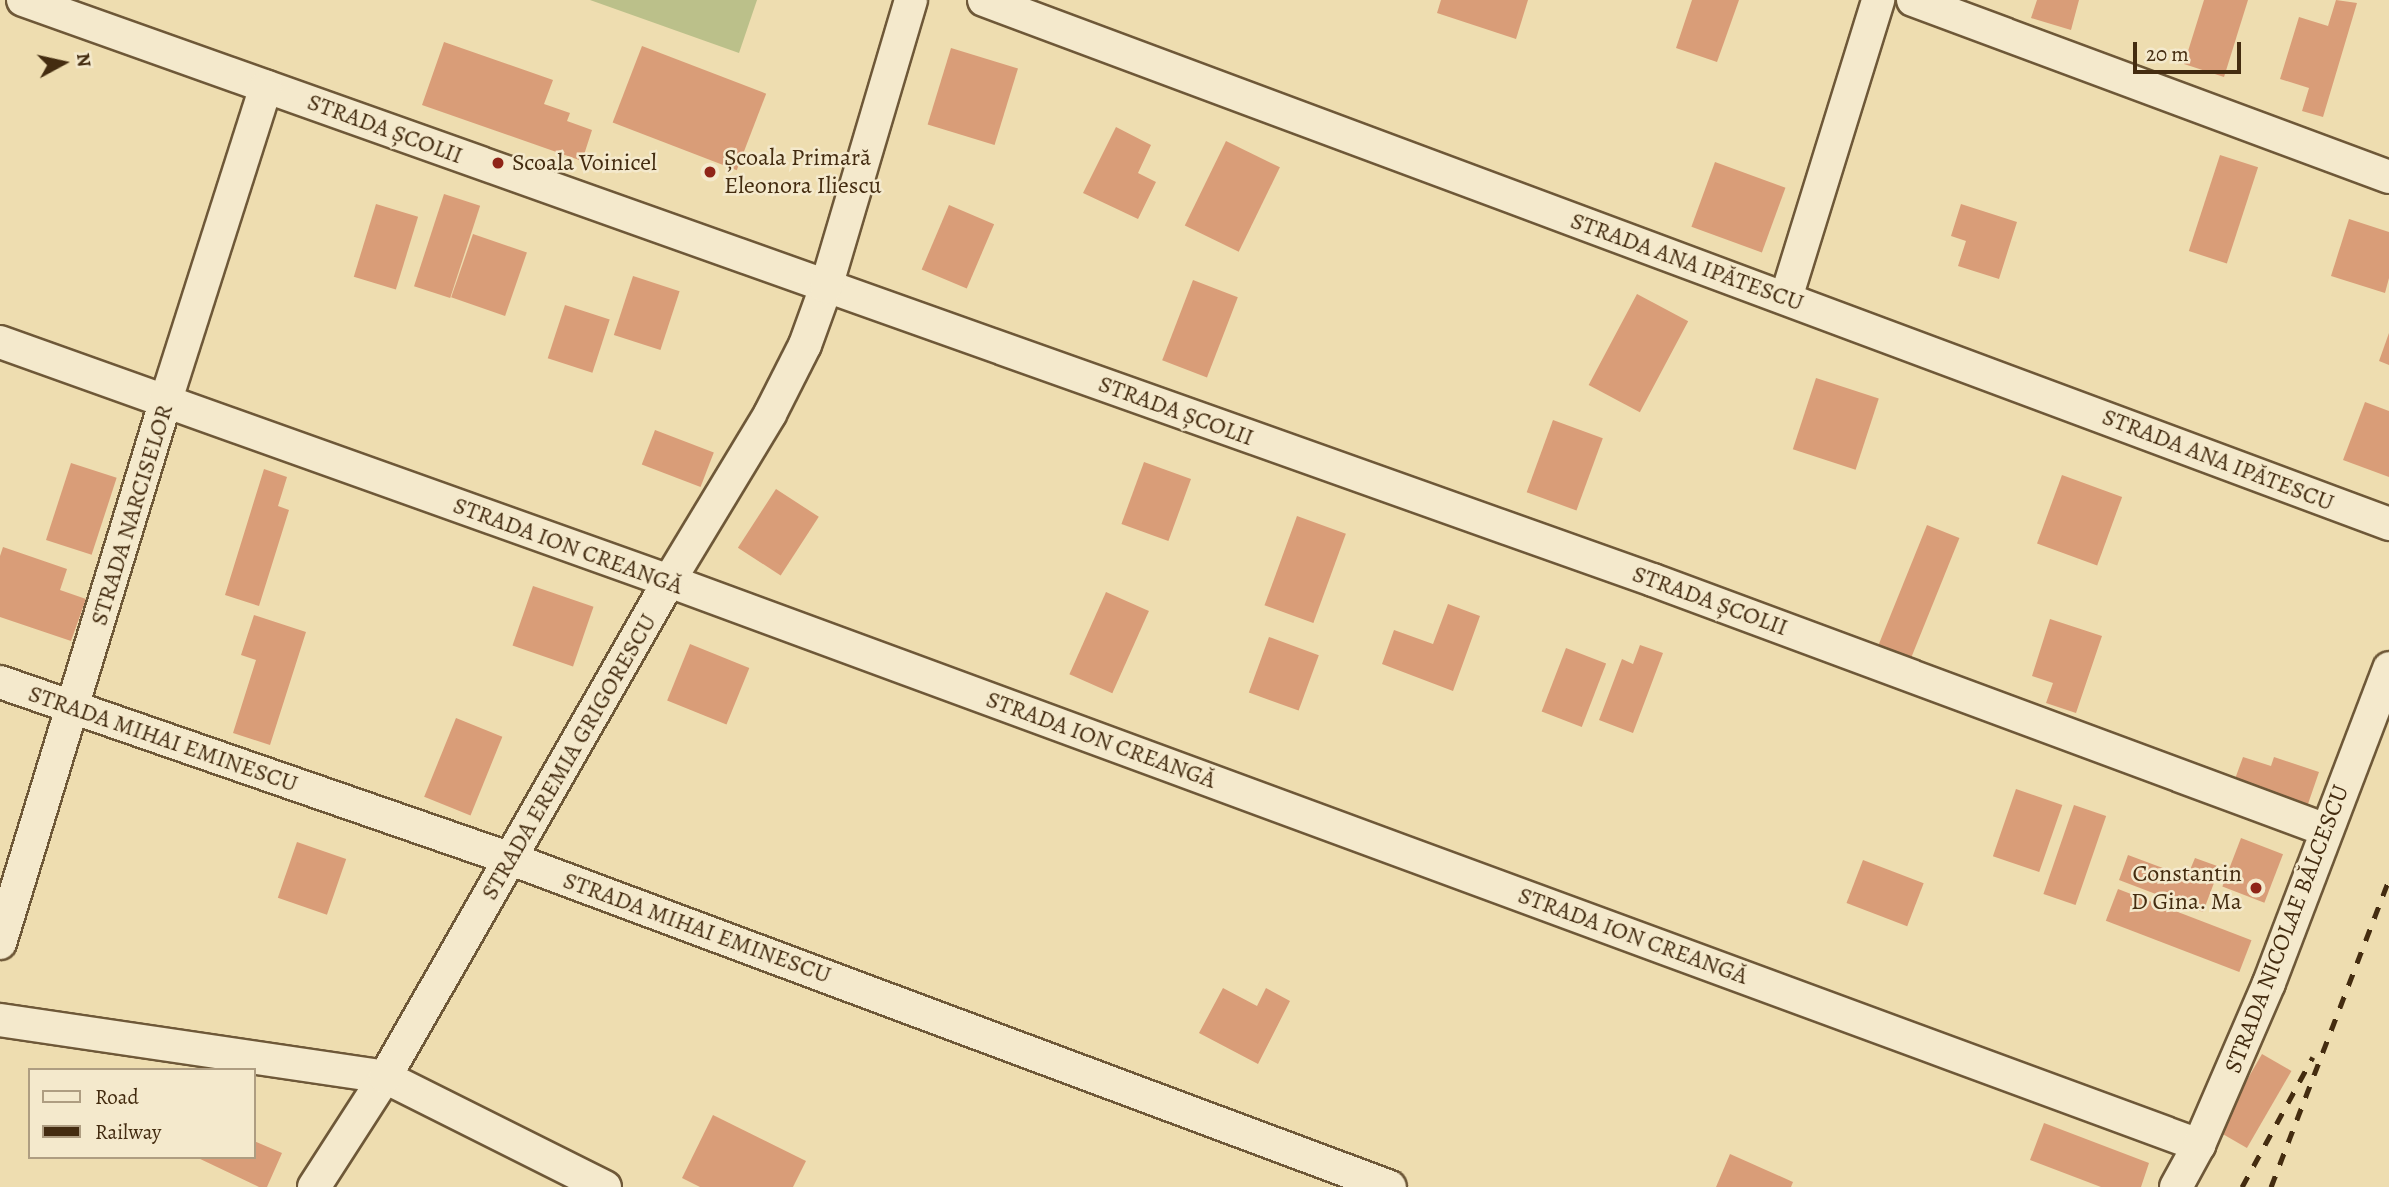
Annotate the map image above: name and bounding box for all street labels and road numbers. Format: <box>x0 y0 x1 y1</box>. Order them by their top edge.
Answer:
street label: STRADA ȘCOLII <box>303 88 467 170</box>
street label: STRADA ANA IPĂTESCU <box>1567 206 1807 318</box>
street label: STRADA ȘCOLII <box>1094 370 1258 452</box>
street label: STRADA NARCISELOR <box>85 401 179 629</box>
street label: STRADA ANA IPĂTESCU <box>2098 403 2338 517</box>
street label: STRADA ION CREANGĂ <box>449 491 687 601</box>
street label: STRADA ȘCOLII <box>1628 560 1792 642</box>
street label: STRADA EREMIA GRIGORESCU <box>475 609 663 905</box>
street label: STRADA MIHAI EMINESCU <box>25 679 301 799</box>
street label: STRADA ION CREANGĂ <box>982 685 1220 795</box>
street label: STRADA NICOLAE BĂLCESCU <box>2219 781 2355 1077</box>
street label: STRADA MIHAI EMINESCU <box>559 866 835 990</box>
street label: STRADA ION CREANGĂ <box>1514 881 1752 991</box>

